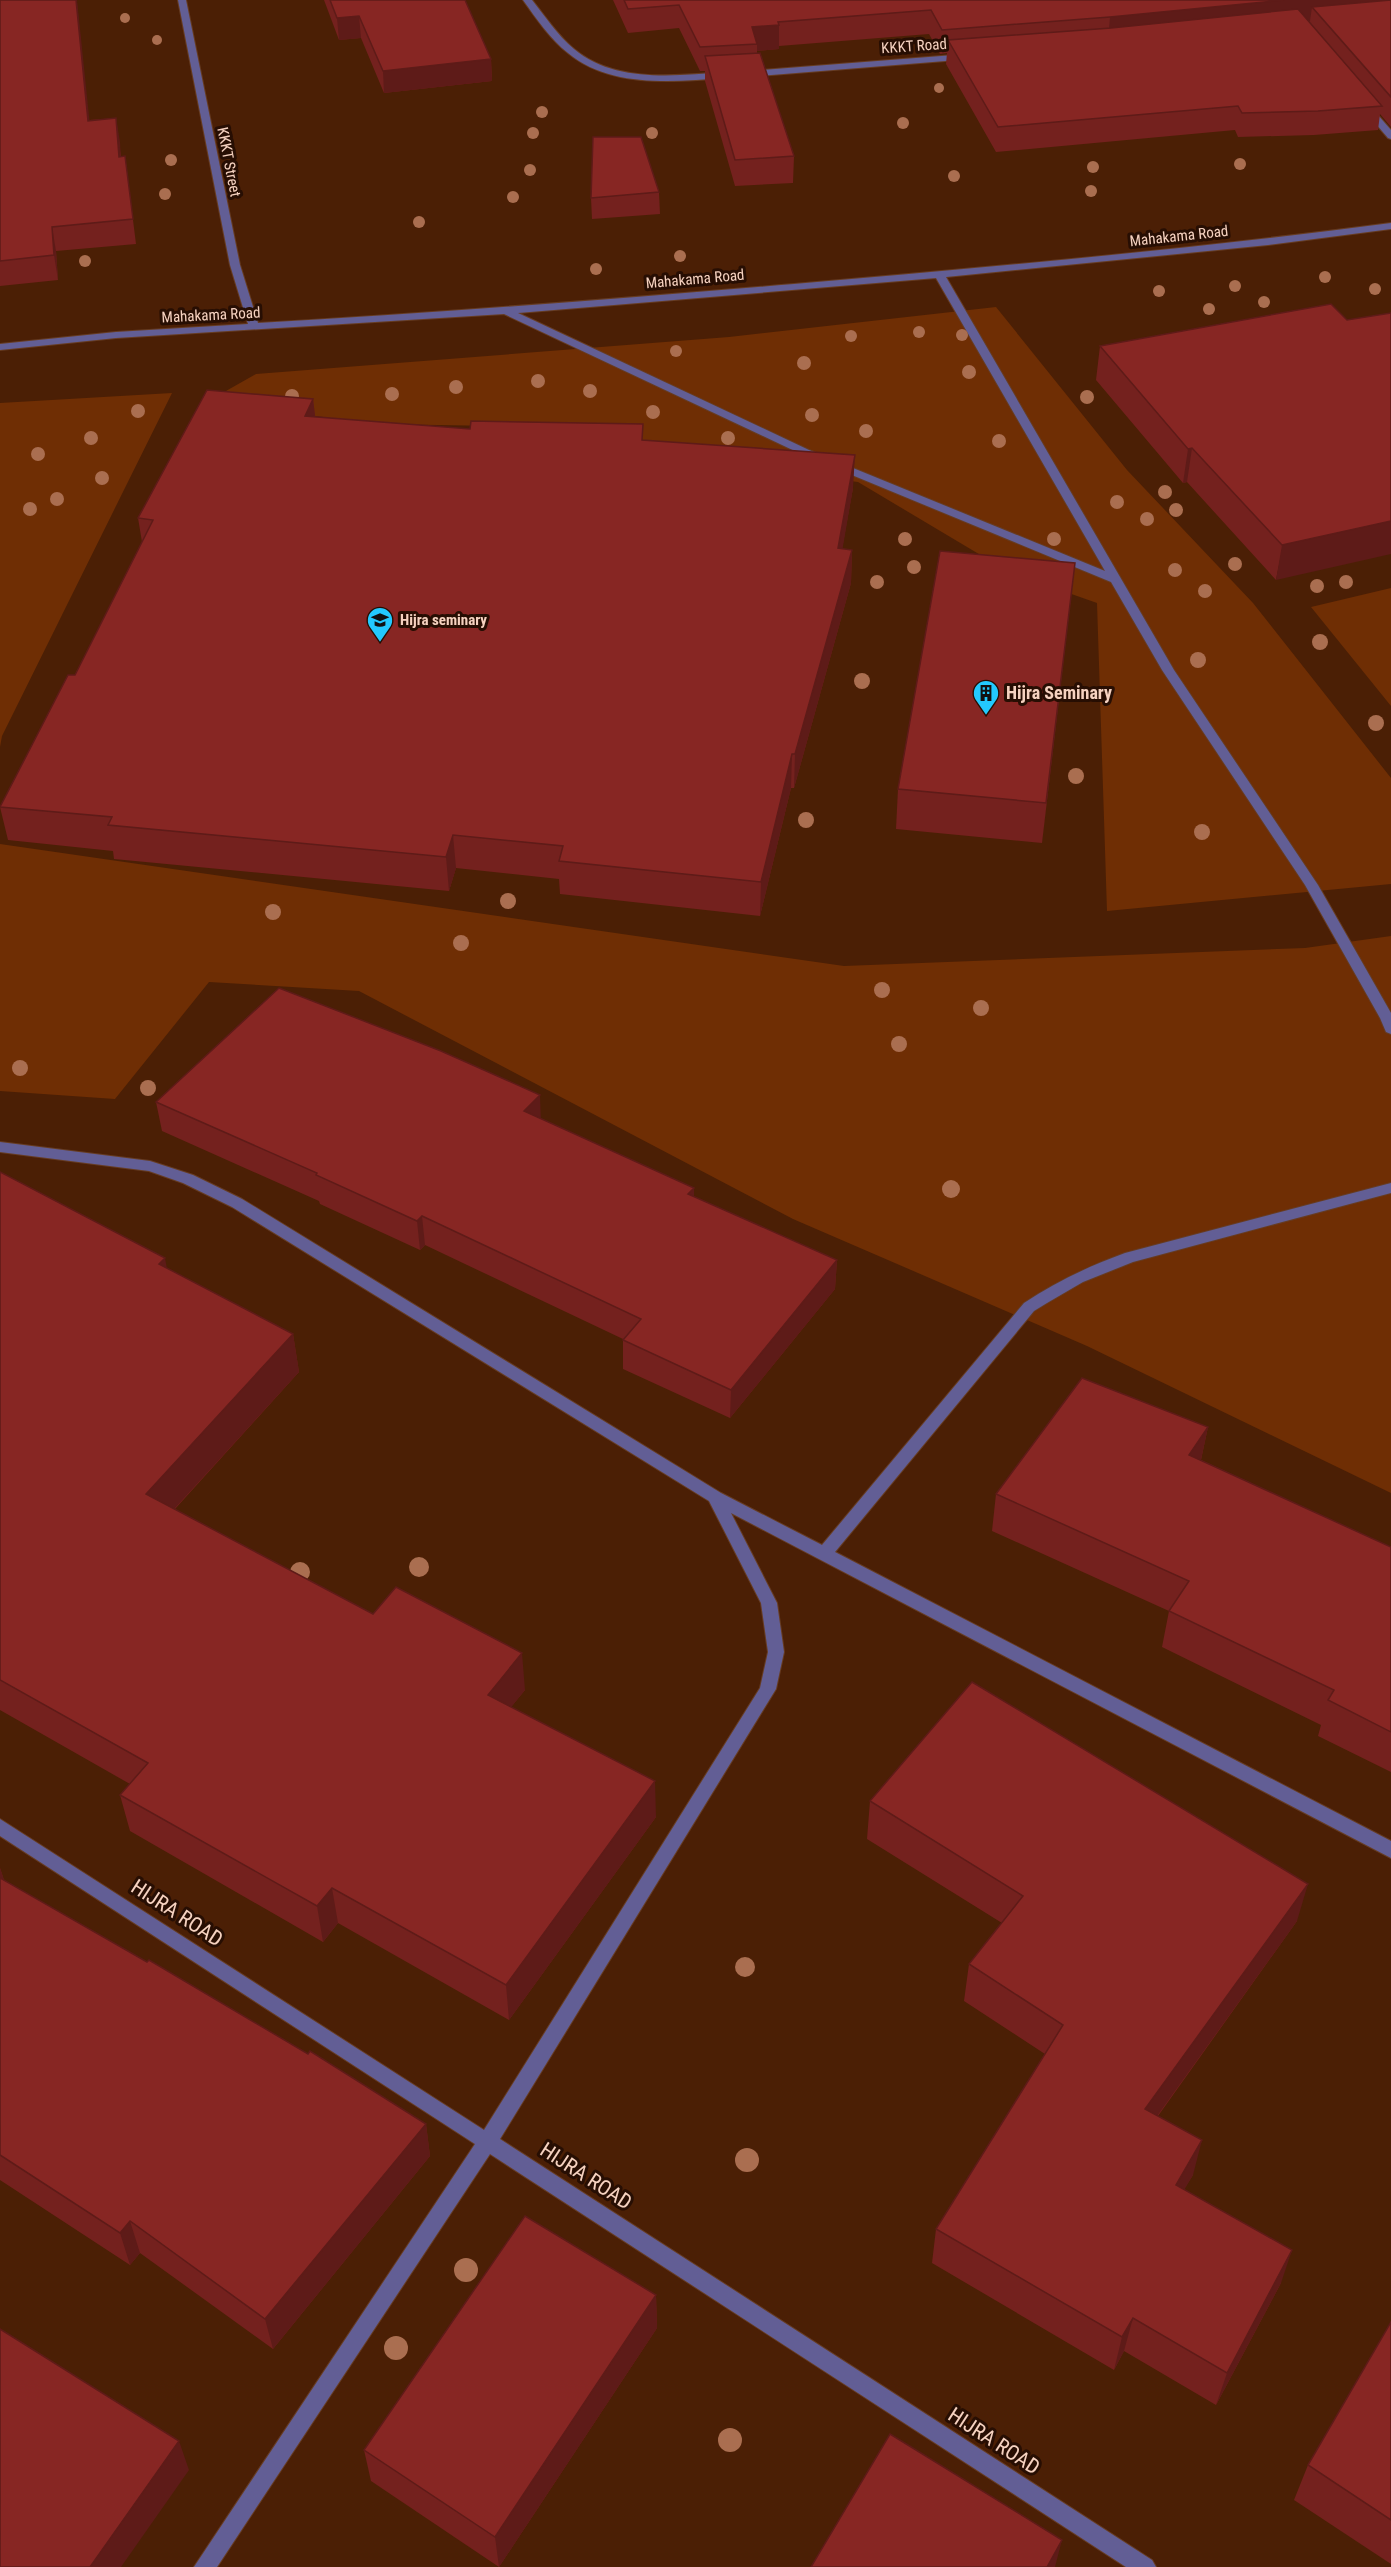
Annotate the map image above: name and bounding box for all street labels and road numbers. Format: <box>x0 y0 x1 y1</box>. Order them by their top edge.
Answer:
street label: KKKT Road <box>881 35 947 57</box>
street label: KKKT Street <box>213 126 245 198</box>
street label: Mahakama Road <box>1129 222 1229 250</box>
street label: Mahakama Road <box>645 266 745 292</box>
street label: Mahakama Road <box>161 303 261 327</box>
street label: HIJRA ROAD <box>127 1875 227 1951</box>
street label: HIJRA ROAD <box>536 2138 636 2214</box>
street label: HIJRA ROAD <box>944 2403 1044 2479</box>

